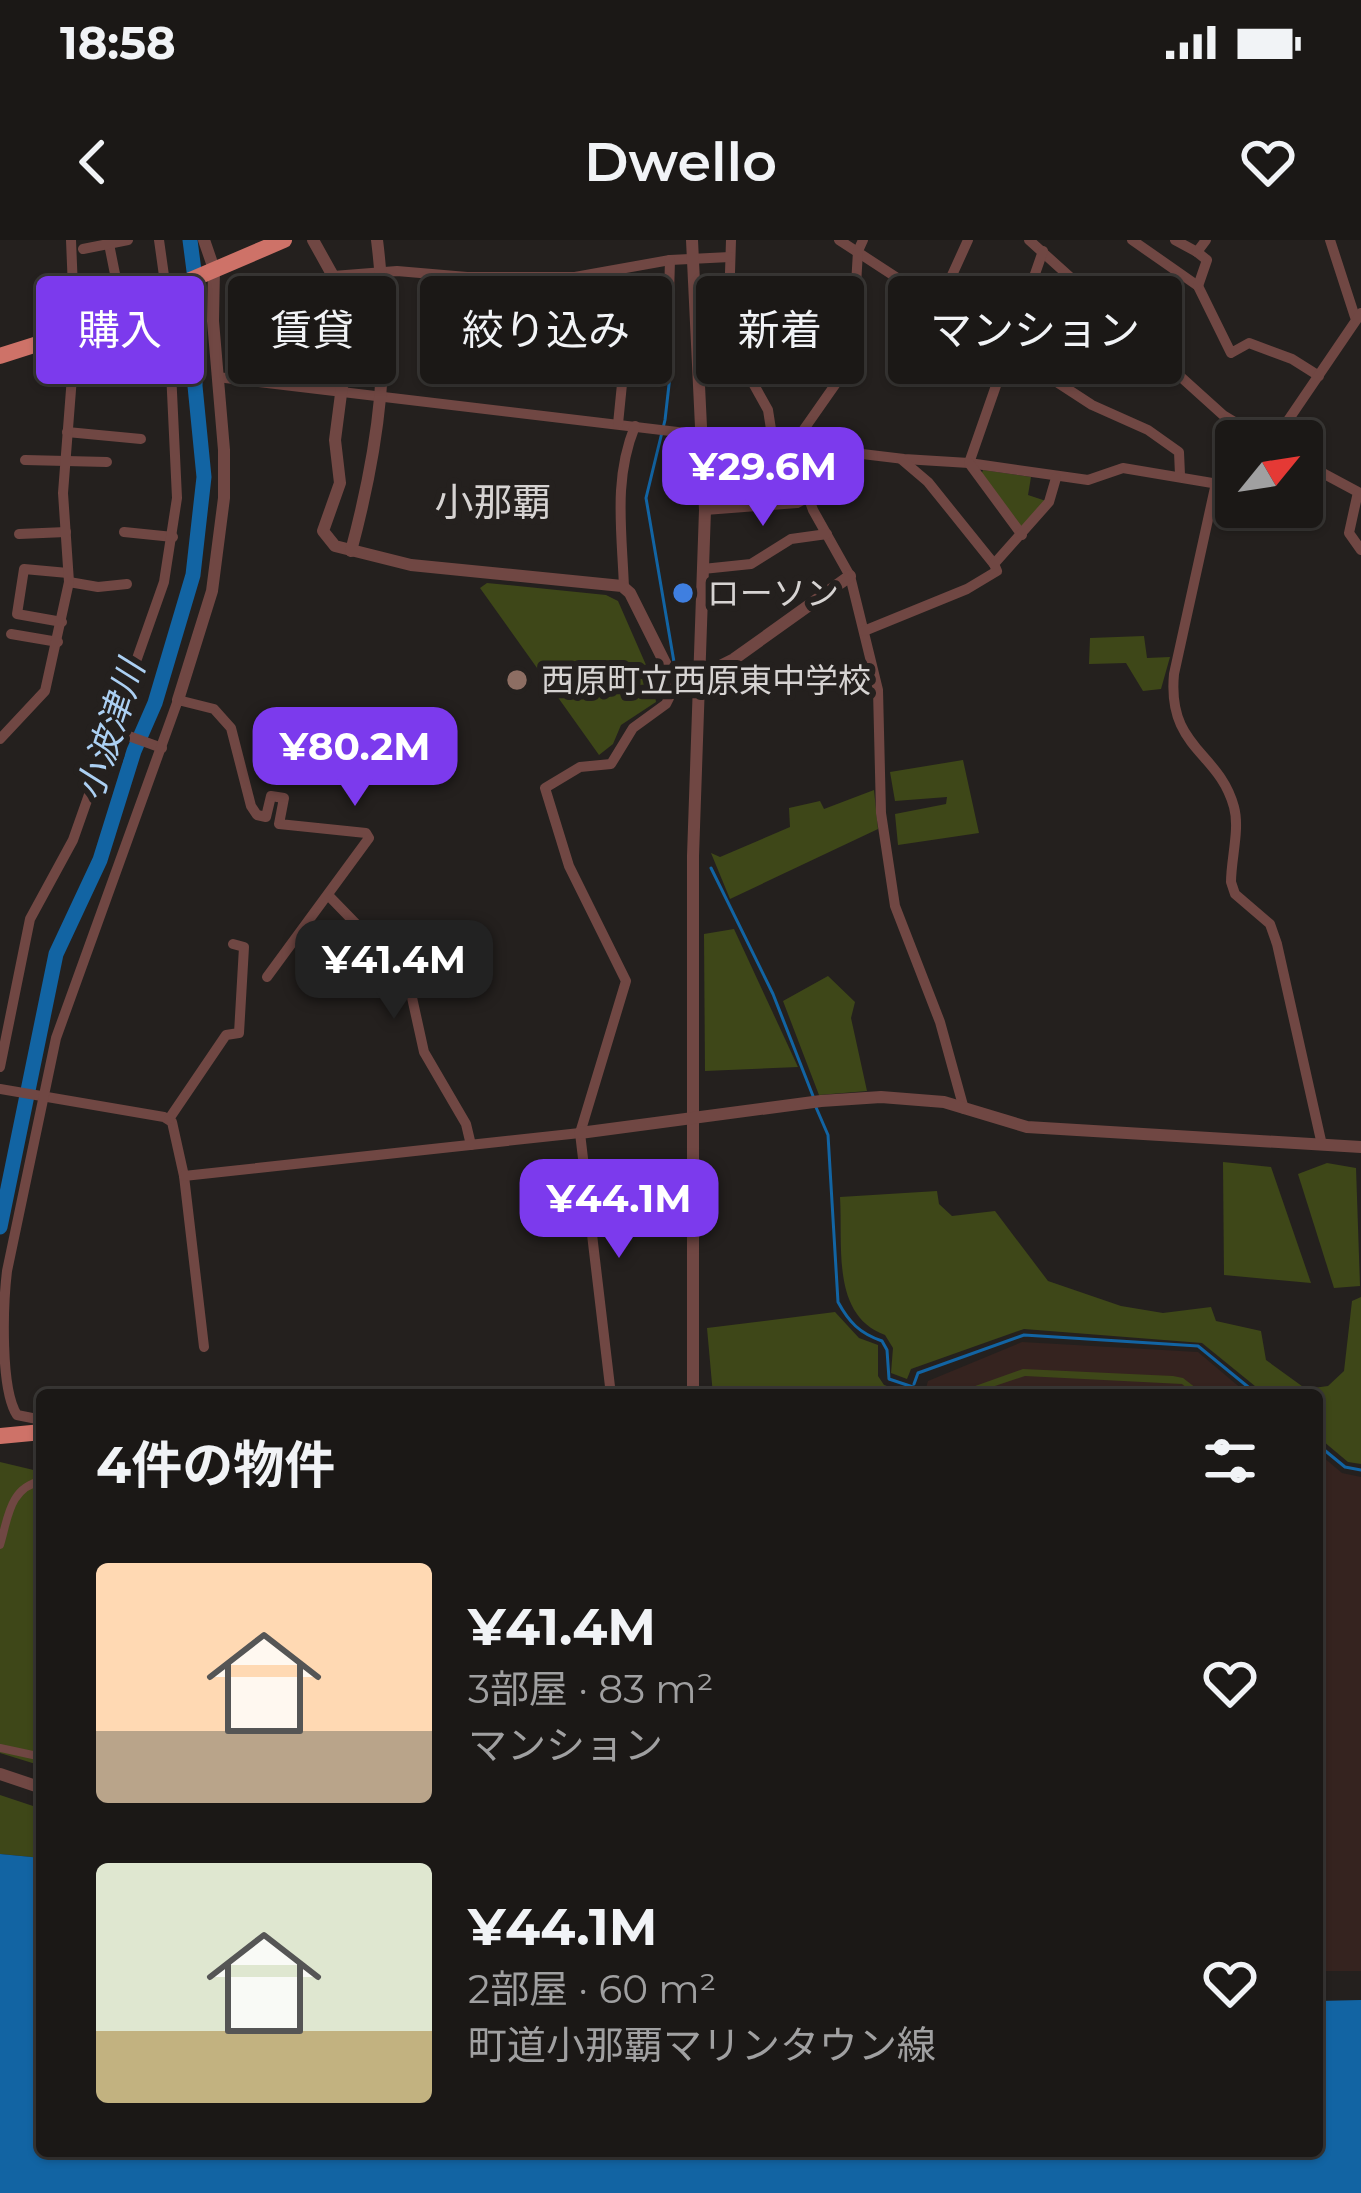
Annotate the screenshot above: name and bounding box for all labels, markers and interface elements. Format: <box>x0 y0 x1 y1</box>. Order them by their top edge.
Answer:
text: 18:58 <box>60 15 176 70</box>
icon: back <box>60 129 126 195</box>
text: Dwello <box>584 129 777 195</box>
icon: heart <box>1235 129 1301 195</box>
chip: 購入 <box>36 276 204 384</box>
chip: 賃貸 <box>228 276 396 384</box>
chip: 絞り込み <box>420 276 672 384</box>
chip: 新着 <box>696 276 864 384</box>
chip: マンション <box>888 276 1182 384</box>
north arrow <box>1215 420 1323 528</box>
map controls <box>1215 420 1323 528</box>
pin: ¥29.6M <box>665 427 861 529</box>
text: ¥29.6M <box>689 442 837 490</box>
district label: 小那覇 <box>434 478 552 526</box>
place label: ローソン <box>707 573 839 613</box>
marker: ローソン <box>670 580 696 606</box>
water label: 小波津川 <box>67 651 154 805</box>
place label: 西原町立西原東中学校 <box>541 660 871 700</box>
marker: 西原町立西原東中学校 <box>504 667 530 693</box>
pin: ¥80.2M <box>257 707 453 809</box>
text: ¥80.2M <box>280 722 430 770</box>
pin: ¥41.4M <box>296 920 492 1022</box>
text: ¥41.4M <box>322 935 466 983</box>
pin: ¥44.1M <box>521 1159 717 1261</box>
text: ¥44.1M <box>547 1174 691 1222</box>
icon: filters <box>1197 1428 1263 1494</box>
text: 4件の物件 <box>96 1434 335 1496</box>
text: ¥41.4M <box>468 1596 656 1658</box>
icon: home <box>192 1611 336 1755</box>
icon: heart <box>1197 1650 1263 1716</box>
text: 3部屋 · 83 m² <box>468 1665 714 1713</box>
text: マンション <box>468 1721 663 1769</box>
text: ¥44.1M <box>468 1896 658 1958</box>
icon: home <box>192 1911 336 2055</box>
icon: heart <box>1197 1950 1263 2016</box>
text: 2部屋 · 60 m² <box>468 1965 716 2013</box>
text: 町道小那覇マリンタウン線 <box>468 2021 936 2069</box>

